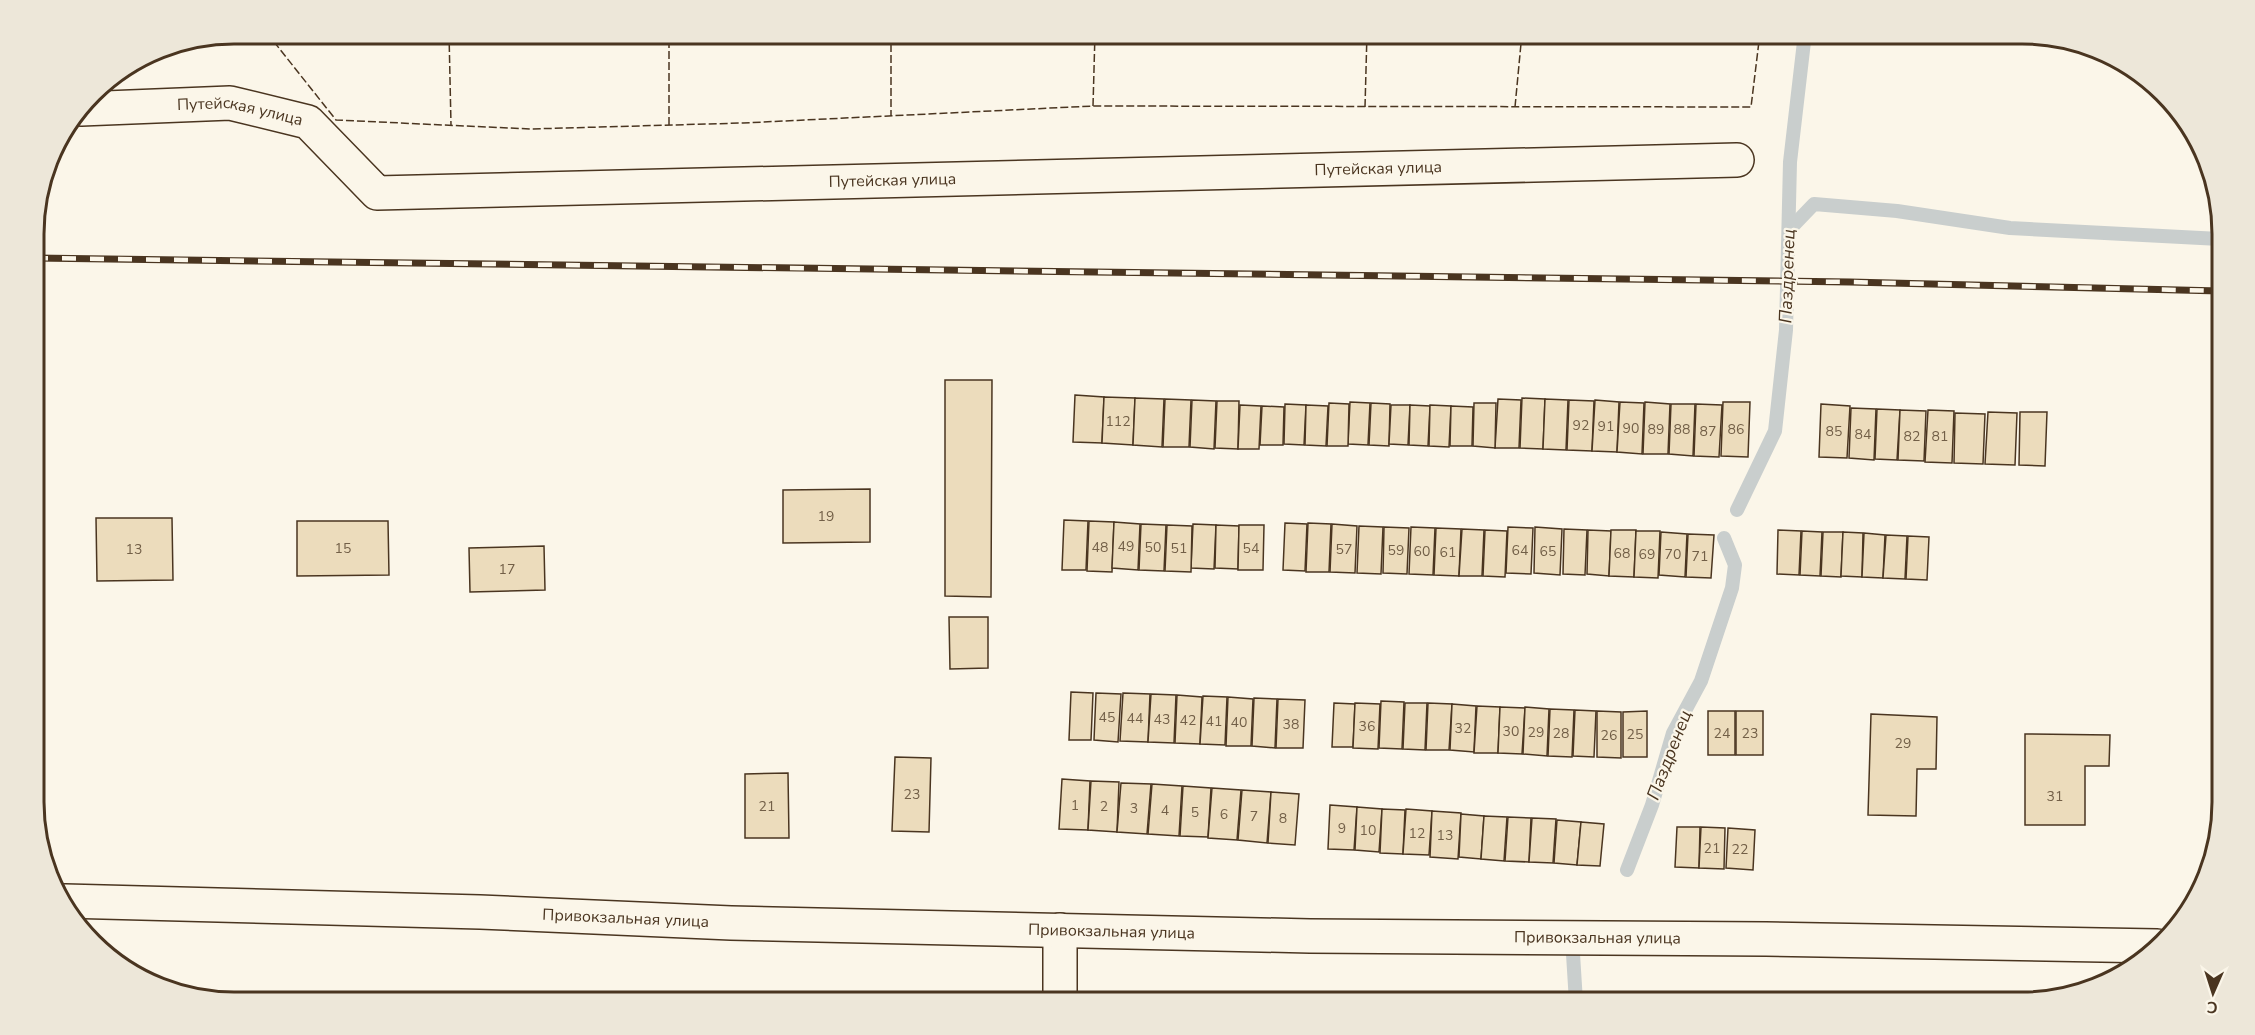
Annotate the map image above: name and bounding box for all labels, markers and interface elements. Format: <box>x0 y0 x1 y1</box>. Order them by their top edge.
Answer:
street label: Путейская улица <box>177 92 305 131</box>
street label: Путейская улица <box>1314 156 1442 181</box>
street label: Путейская улица <box>828 168 957 193</box>
water label: Паздренец <box>1773 228 1801 324</box>
house number: 112 <box>1105 412 1131 431</box>
house number: 92 <box>1573 416 1589 435</box>
house number: 91 <box>1598 417 1614 436</box>
house number: 90 <box>1623 419 1639 438</box>
house number: 89 <box>1648 420 1664 439</box>
house number: 88 <box>1674 420 1690 439</box>
house number: 86 <box>1728 420 1744 439</box>
house number: 87 <box>1700 422 1716 441</box>
house number: 85 <box>1826 422 1842 441</box>
house number: 84 <box>1855 425 1871 444</box>
house number: 82 <box>1904 427 1920 446</box>
house number: 81 <box>1932 427 1948 446</box>
house number: 19 <box>818 507 834 526</box>
house number: 49 <box>1118 537 1134 556</box>
house number: 48 <box>1092 538 1108 557</box>
house number: 50 <box>1145 538 1161 557</box>
house number: 15 <box>335 539 351 558</box>
house number: 51 <box>1171 539 1187 558</box>
house number: 54 <box>1243 539 1259 558</box>
house number: 13 <box>126 540 142 559</box>
house number: 57 <box>1336 540 1352 559</box>
house number: 59 <box>1388 541 1404 560</box>
house number: 64 <box>1512 541 1528 560</box>
house number: 60 <box>1414 542 1430 561</box>
house number: 65 <box>1540 542 1556 561</box>
house number: 61 <box>1440 543 1456 562</box>
house number: 68 <box>1614 544 1630 563</box>
house number: 69 <box>1639 545 1655 564</box>
house number: 70 <box>1665 545 1681 564</box>
house number: 71 <box>1692 547 1708 566</box>
house number: 17 <box>499 560 515 579</box>
water label: Паздренец <box>1641 707 1697 803</box>
house number: 45 <box>1099 708 1115 727</box>
house number: 44 <box>1127 709 1143 728</box>
house number: 43 <box>1154 710 1170 729</box>
house number: 42 <box>1180 711 1196 730</box>
house number: 41 <box>1206 712 1222 731</box>
house number: 40 <box>1231 713 1247 732</box>
house number: 38 <box>1283 715 1299 734</box>
house number: 36 <box>1359 717 1375 736</box>
house number: 32 <box>1455 719 1471 738</box>
house number: 30 <box>1503 722 1519 741</box>
house number: 29 <box>1528 723 1544 742</box>
house number: 28 <box>1553 724 1569 743</box>
house number: 24 <box>1714 724 1730 743</box>
house number: 23 <box>1742 724 1758 743</box>
house number: 25 <box>1627 725 1643 744</box>
house number: 26 <box>1601 726 1617 745</box>
house number: 29 <box>1895 734 1911 753</box>
house number: 23 <box>904 785 920 804</box>
house number: 31 <box>2047 787 2063 806</box>
house number: 1 <box>1071 796 1079 815</box>
house number: 21 <box>759 797 775 816</box>
house number: 2 <box>1100 797 1108 816</box>
house number: 3 <box>1130 799 1138 818</box>
house number: 4 <box>1161 801 1169 820</box>
house number: 5 <box>1191 803 1199 822</box>
house number: 6 <box>1220 805 1228 824</box>
house number: 7 <box>1250 807 1258 826</box>
house number: 8 <box>1279 809 1287 828</box>
house number: 9 <box>1338 819 1346 838</box>
house number: 10 <box>1360 821 1376 840</box>
house number: 12 <box>1409 824 1425 843</box>
house number: 13 <box>1437 826 1453 845</box>
house number: 21 <box>1704 839 1720 858</box>
house number: 22 <box>1732 840 1748 859</box>
street label: Привокзальная улица <box>542 904 710 933</box>
street label: Привокзальная улица <box>1028 919 1195 944</box>
street label: Привокзальная улица <box>1514 926 1681 949</box>
north arrow <box>2183 963 2243 1023</box>
text: С <box>2206 996 2218 1018</box>

